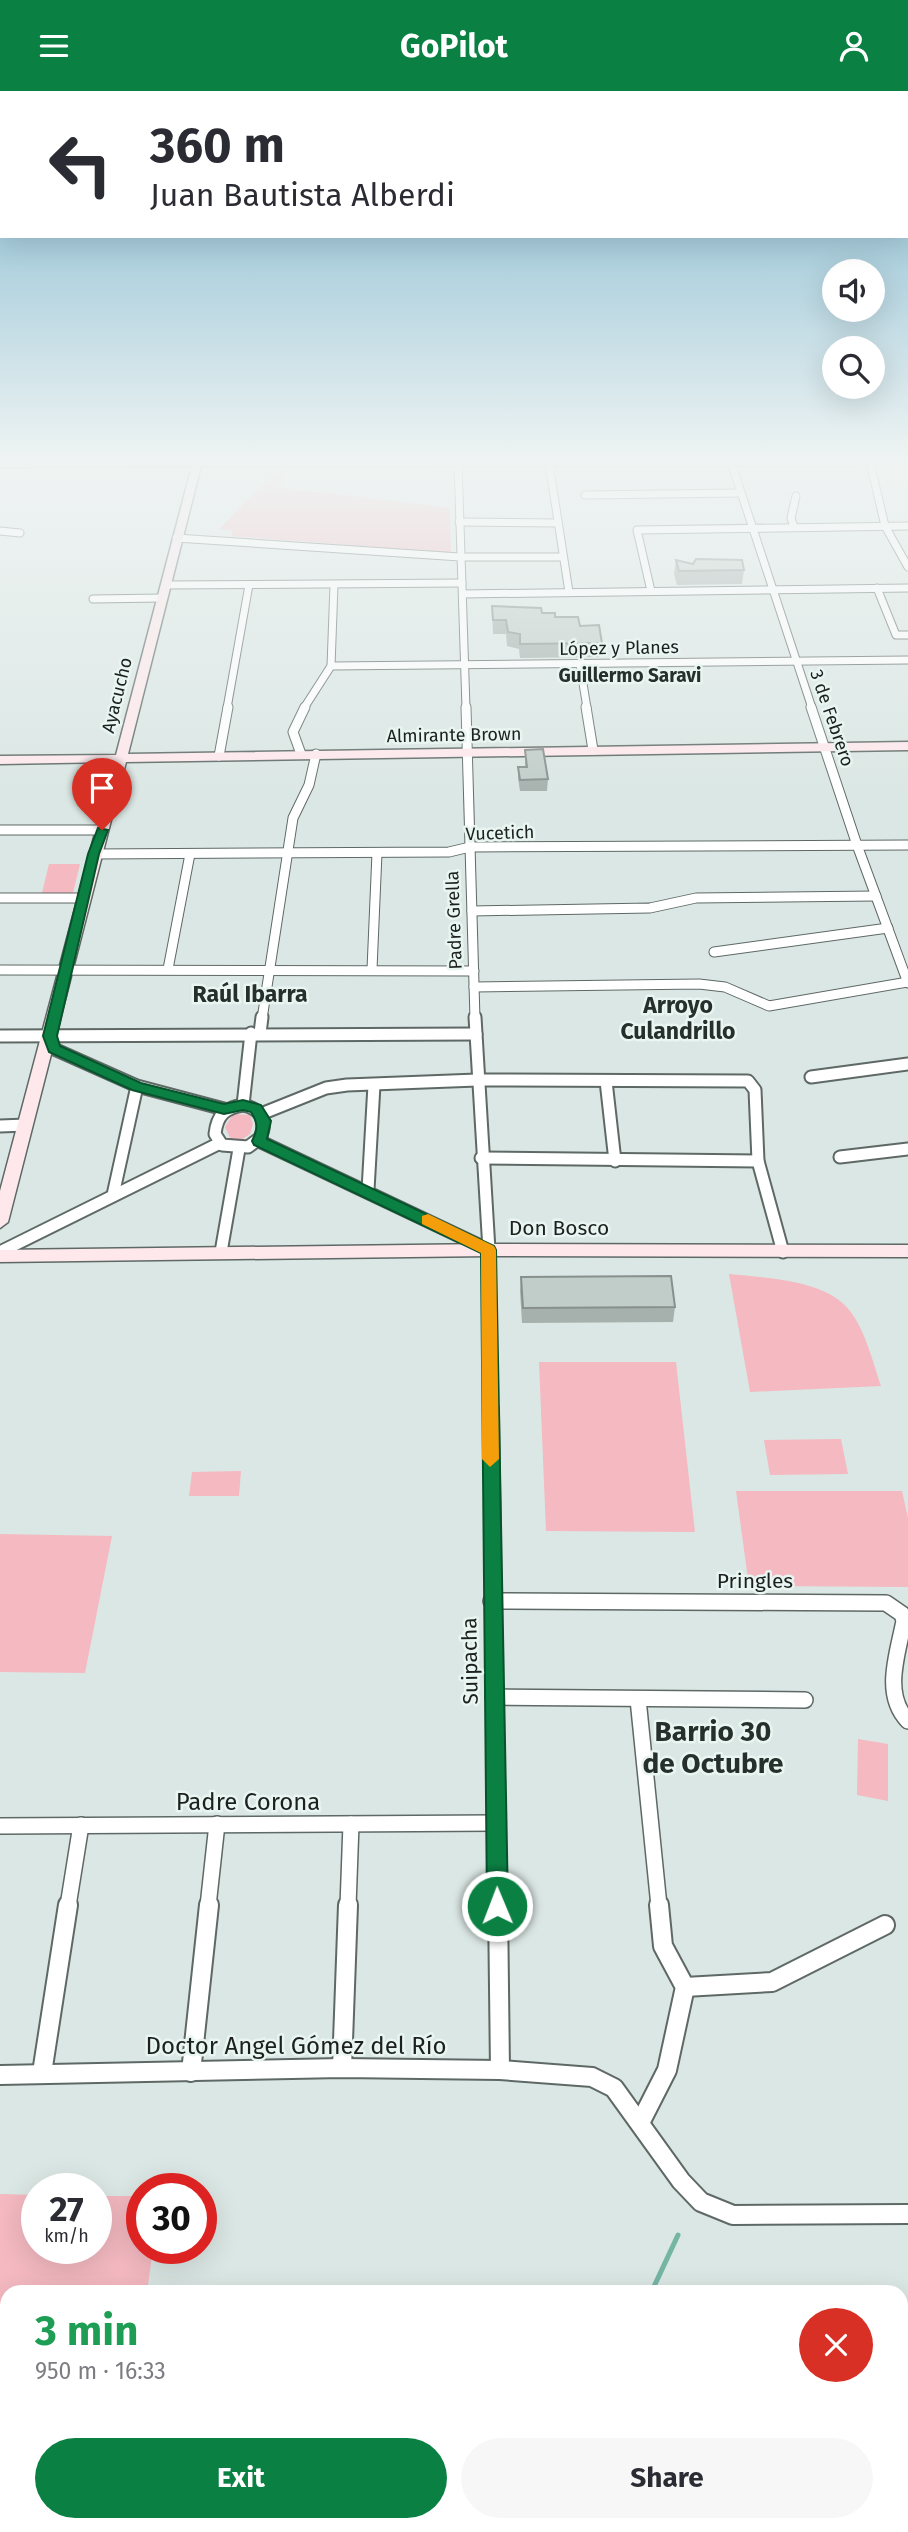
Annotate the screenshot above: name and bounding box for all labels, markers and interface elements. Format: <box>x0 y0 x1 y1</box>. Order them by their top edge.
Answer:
icon: menu <box>35 27 73 65</box>
text: GoPilot <box>400 27 508 65</box>
icon: person <box>835 27 873 65</box>
text: 360 m <box>150 116 285 175</box>
icon: left <box>35 119 126 210</box>
text: Juan Bautista Alberdi <box>150 176 455 214</box>
map controls <box>822 259 885 399</box>
button: sound <box>822 259 885 322</box>
button: search <box>822 336 885 399</box>
street label: López y Planes <box>559 636 679 660</box>
street label: Ayacucho <box>97 655 137 735</box>
district label: Guillermo Saravi <box>559 664 701 687</box>
street label: 3 de Febrero <box>805 667 859 769</box>
street label: Almirante Brown <box>386 723 522 747</box>
pin <box>72 758 132 830</box>
icon: arrive <box>83 769 121 807</box>
street label: Vucetich <box>465 821 535 845</box>
street label: Padre Grella <box>441 870 467 970</box>
district label: Raúl Ibarra <box>192 980 308 1008</box>
district label: Arroyo Culandrillo <box>620 991 736 1045</box>
street label: Don Bosco <box>509 1215 609 1241</box>
street label: Pringles <box>717 1568 793 1594</box>
street label: Suipacha <box>456 1617 484 1705</box>
district label: Barrio 30 de Octubre <box>642 1715 784 1780</box>
street label: Padre Corona <box>176 1788 320 1816</box>
position arrow <box>460 1869 534 1943</box>
street label: Doctor Angel Gómez del Río <box>146 2032 446 2060</box>
speed limit sign: 30 <box>126 2173 217 2264</box>
text: 27 <box>49 2188 84 2230</box>
text: km/h <box>44 2225 89 2247</box>
text: 3 min <box>35 2306 138 2356</box>
button: close <box>799 2308 873 2382</box>
text: 950 m · 16:33 <box>35 2357 166 2385</box>
button: Exit <box>35 2438 447 2518</box>
button: Share <box>461 2438 873 2518</box>

